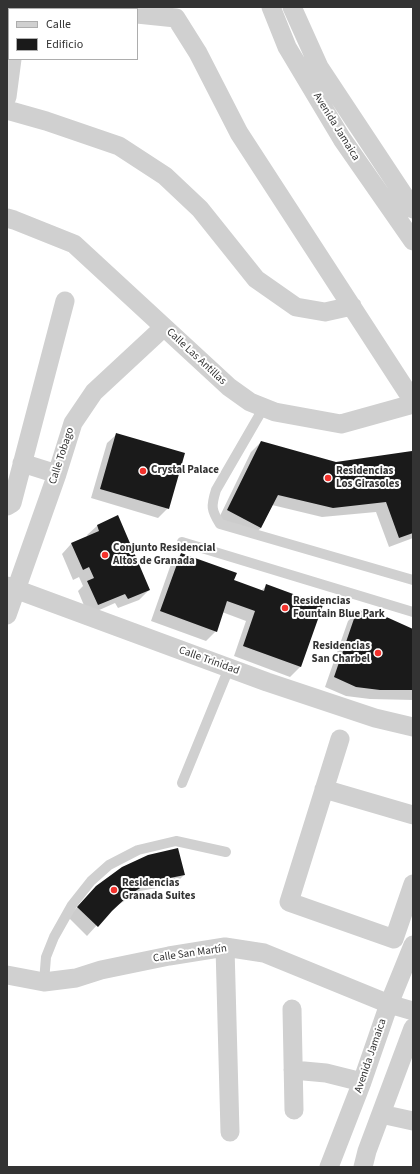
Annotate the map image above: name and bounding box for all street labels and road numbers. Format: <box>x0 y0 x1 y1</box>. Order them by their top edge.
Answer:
street label: Avenida Jamaica <box>310 91 362 163</box>
street label: Calle Las Antillas <box>163 326 229 388</box>
street label: Calle Tobago <box>47 426 77 486</box>
street label: Calle Trinidad <box>177 644 241 678</box>
street label: Calle San Martín <box>152 942 228 966</box>
street label: Avenida Jamaica <box>352 1017 390 1095</box>

